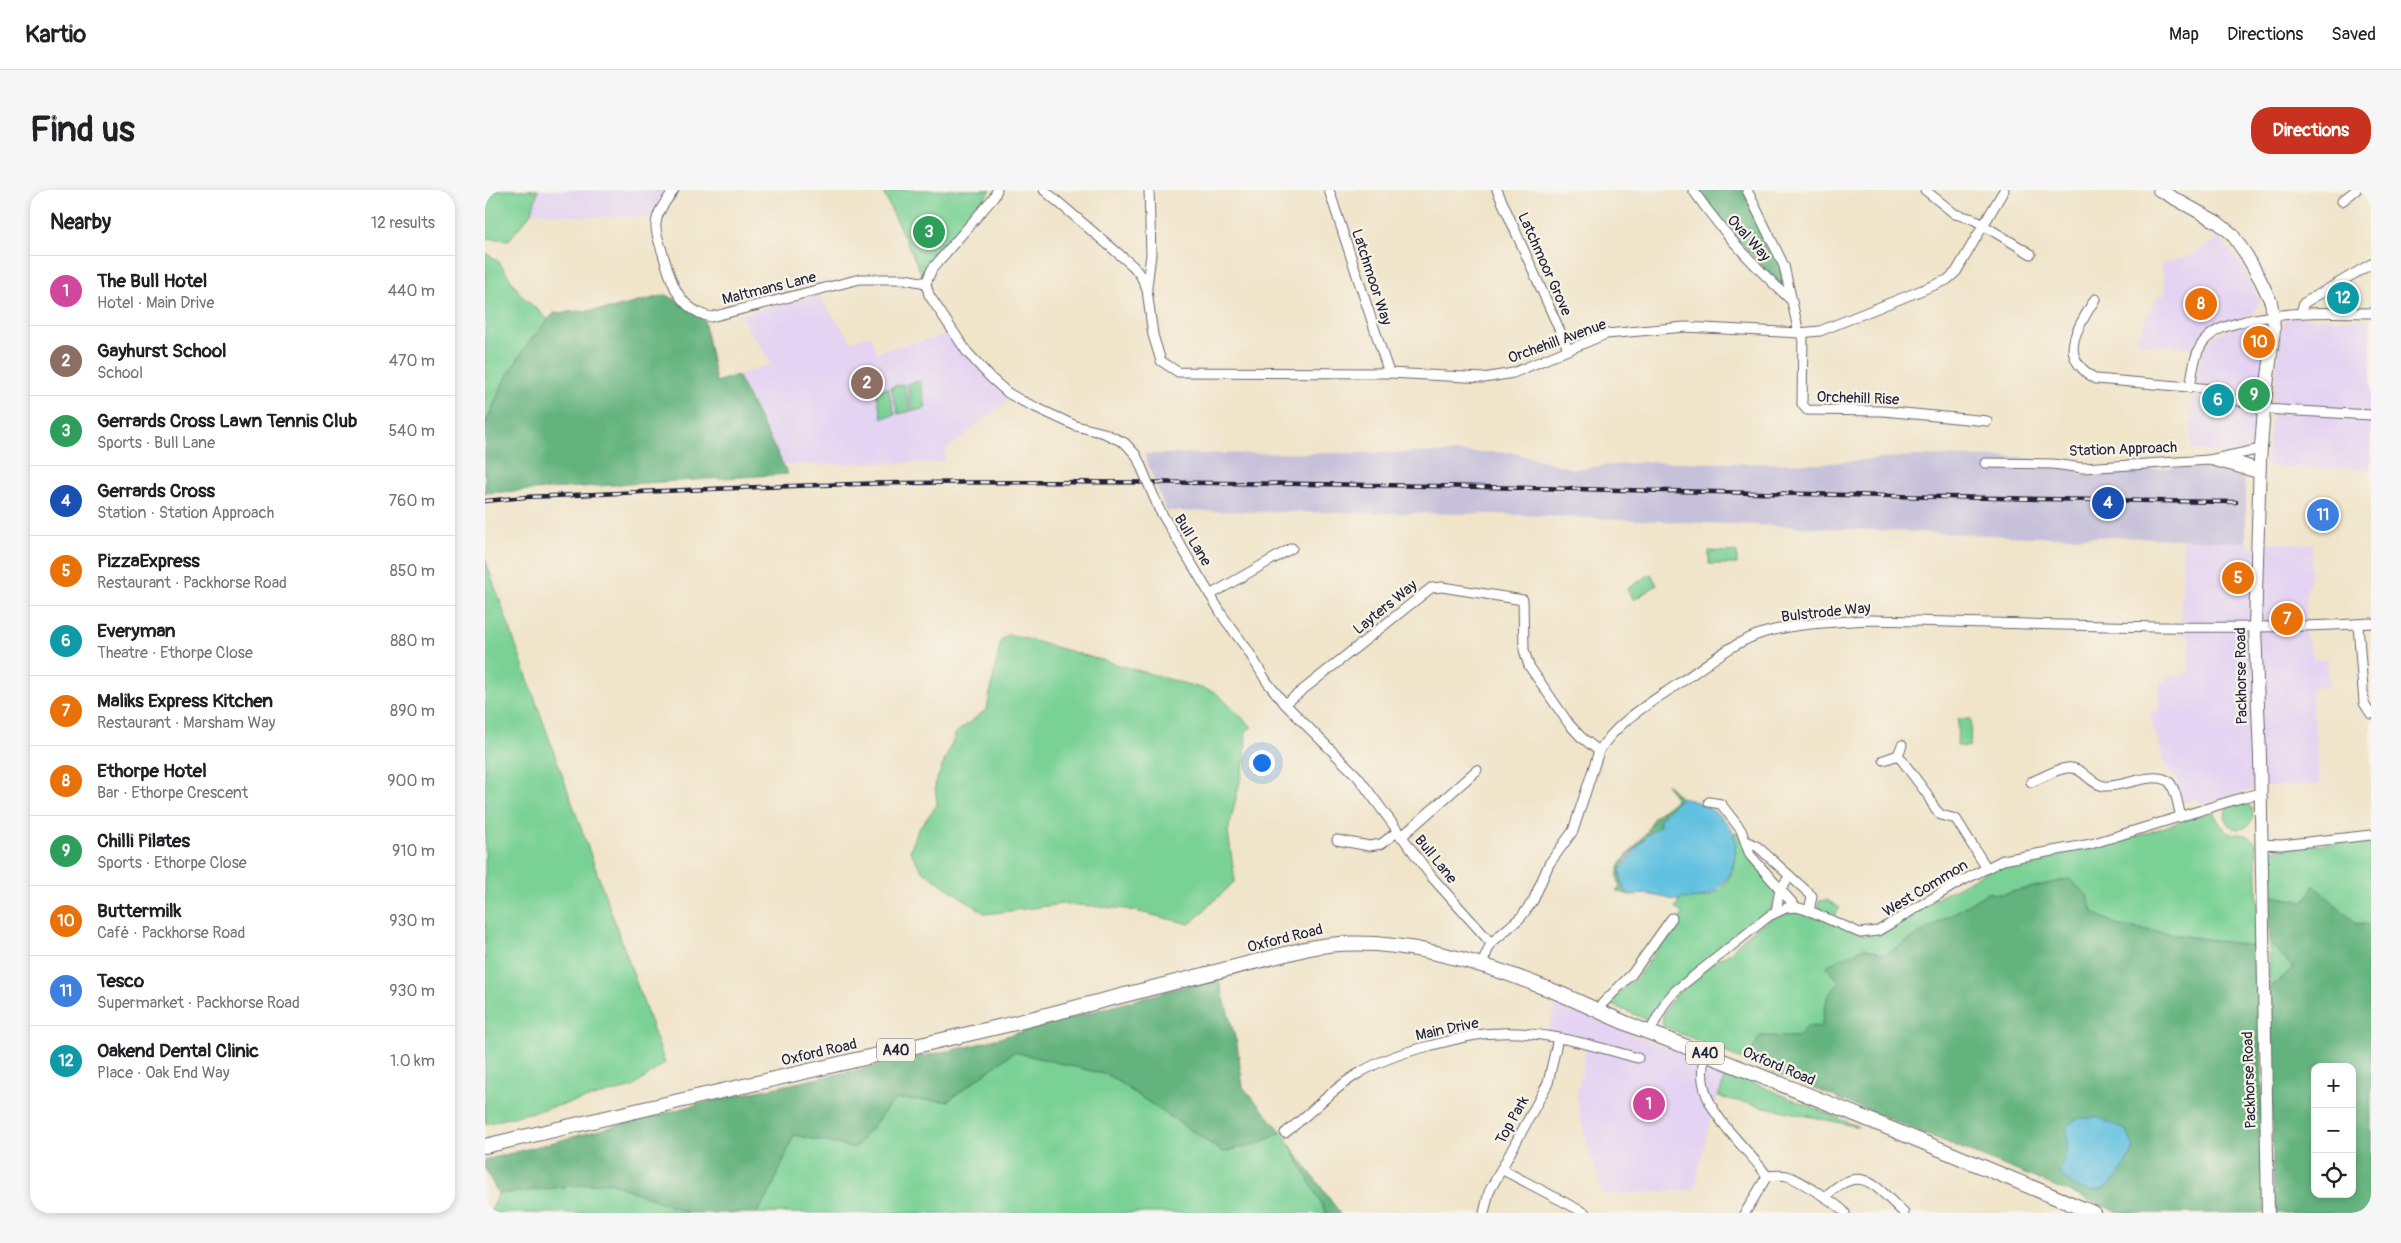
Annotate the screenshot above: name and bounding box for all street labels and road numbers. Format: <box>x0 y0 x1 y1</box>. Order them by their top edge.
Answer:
street label: Latchmoor Grove <box>1513 210 1576 319</box>
street label: Oval Way <box>1723 211 1775 266</box>
street label: Latchmoor Way <box>1347 227 1396 328</box>
street label: Maltmans Lane <box>720 267 819 309</box>
street label: Orchehill Avenue <box>1505 315 1610 368</box>
street label: Orchehill Rise <box>1816 388 1900 409</box>
street label: Station Approach <box>2069 438 2177 461</box>
street label: Bull Lane <box>1170 511 1216 570</box>
street label: Layters Way <box>1349 575 1422 639</box>
street label: Bulstrode Way <box>1780 598 1872 627</box>
street label: Packhorse Road <box>2231 627 2252 725</box>
street label: Bull Lane <box>1410 831 1461 888</box>
street label: West Common <box>1879 856 1971 921</box>
street label: Oxford Road <box>1245 920 1325 957</box>
street label: Main Drive <box>1414 1013 1481 1045</box>
street label: Packhorse Road <box>2238 1031 2261 1129</box>
street label: Oxford Road <box>779 1035 859 1070</box>
road number: A40 <box>877 1038 915 1062</box>
road number: A40 <box>1686 1041 1724 1064</box>
street label: Oxford Road <box>1740 1043 1818 1090</box>
street label: Top Park <box>1491 1092 1534 1148</box>

